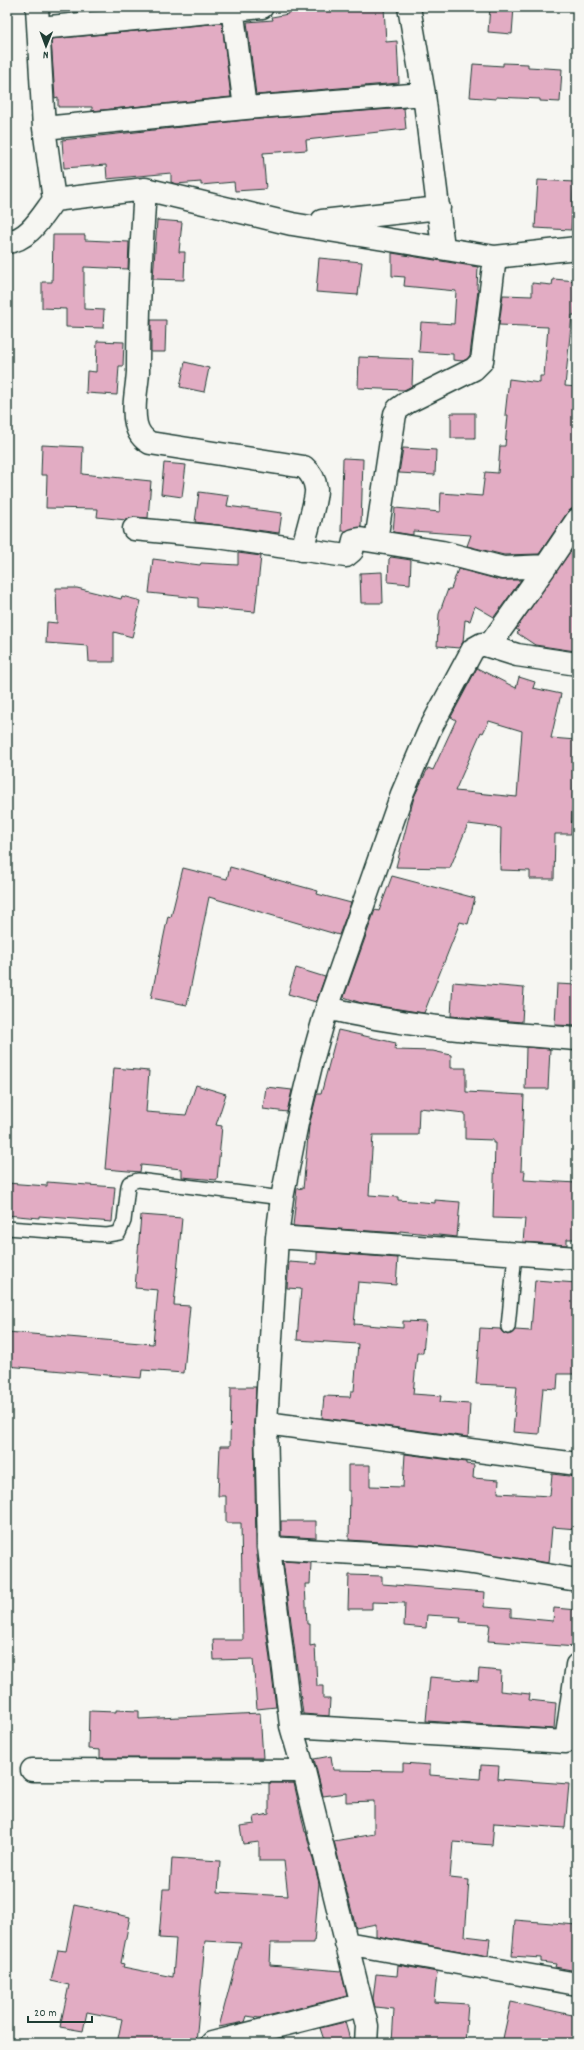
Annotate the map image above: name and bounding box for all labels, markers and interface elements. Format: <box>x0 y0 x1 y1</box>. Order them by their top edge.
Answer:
north arrow <box>26 26 66 66</box>
text: N <box>42 46 49 62</box>
scale bar <box>28 1998 92 2024</box>
text: 20 m <box>34 2005 57 2022</box>

